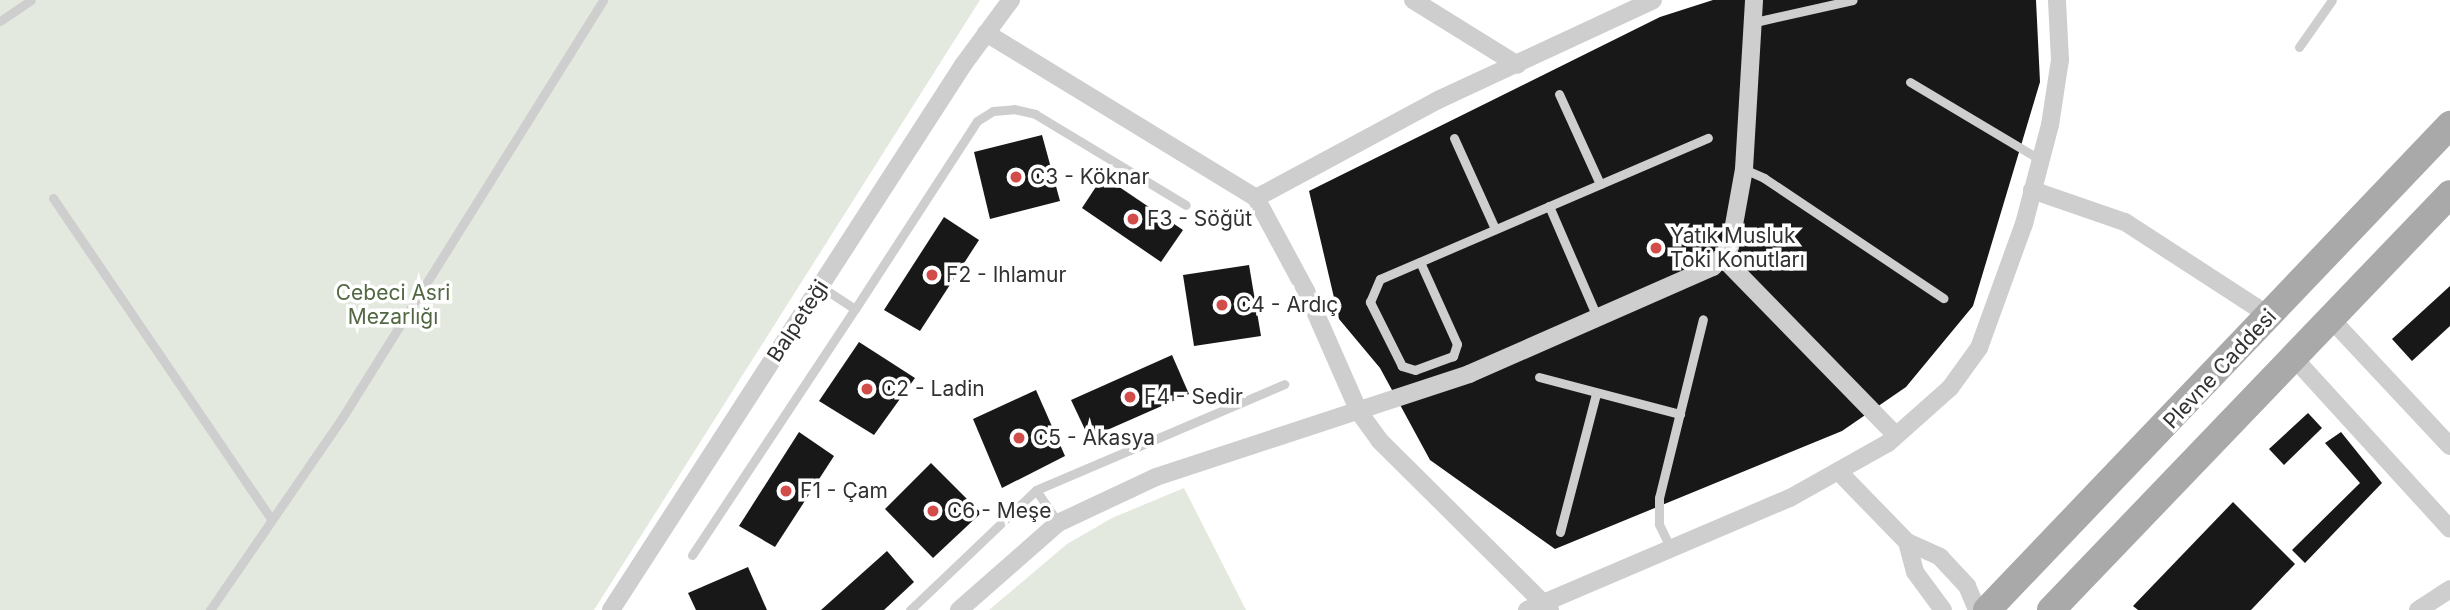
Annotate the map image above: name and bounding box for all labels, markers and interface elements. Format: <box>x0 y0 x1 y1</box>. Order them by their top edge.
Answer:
place label: C3 - Köknar <box>1030 164 1149 190</box>
marker: C3 - Köknar <box>1008 169 1024 185</box>
place label: F3 - Söğüt <box>1147 206 1252 232</box>
marker: F3 - Söğüt <box>1125 211 1141 227</box>
place label: Yatık Musluk Toki Konutları <box>1670 223 1805 273</box>
marker: Yatık Musluk Toki Konutları <box>1648 240 1664 256</box>
place label: F2 - Ihlamur <box>946 262 1066 288</box>
marker: F2 - Ihlamur <box>924 267 940 283</box>
street label: Balpeteği <box>762 275 834 367</box>
park label: Cebeci Asri Mezarlığı <box>336 280 450 330</box>
place label: C4 - Ardıç <box>1236 292 1338 318</box>
marker: C4 - Ardıç <box>1214 297 1230 313</box>
street label: Plevne Caddesi <box>2158 304 2282 434</box>
place label: C2 - Ladin <box>881 376 985 402</box>
marker: C2 - Ladin <box>859 381 875 397</box>
place label: F4 - Sedir <box>1144 384 1243 410</box>
marker: F4 - Sedir <box>1122 389 1138 405</box>
place label: C5 - Akasya <box>1033 425 1155 451</box>
marker: C5 - Akasya <box>1011 430 1027 446</box>
place label: F1 - Çam <box>800 478 888 504</box>
marker: F1 - Çam <box>778 483 794 499</box>
place label: C6 - Meşe <box>947 498 1051 524</box>
marker: C6 - Meşe <box>925 503 941 519</box>

